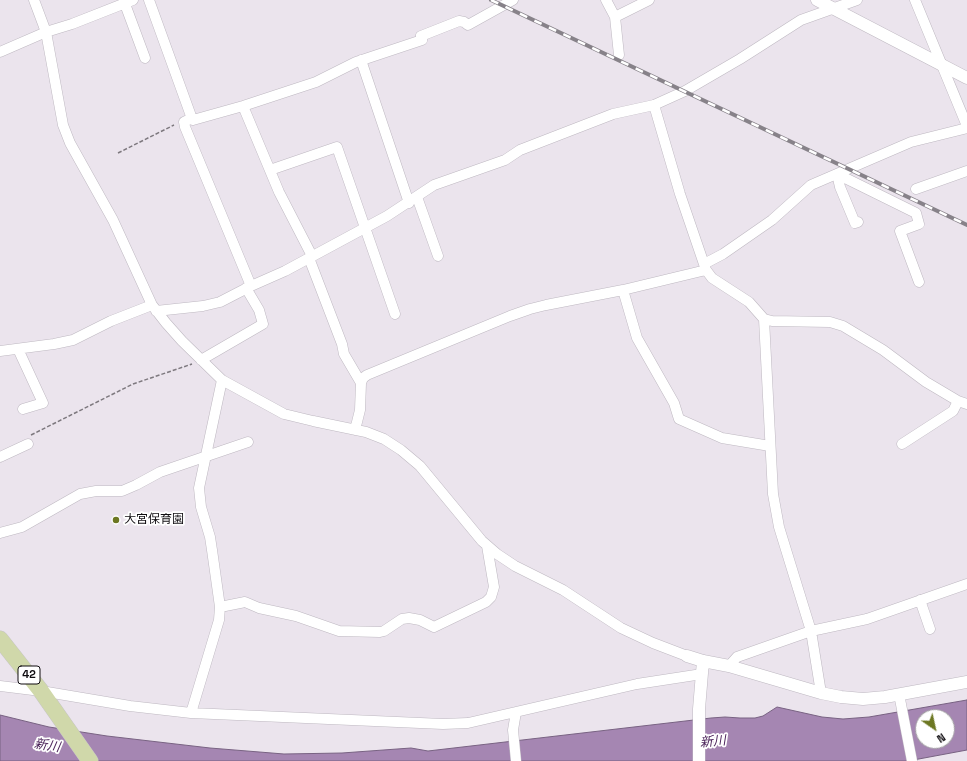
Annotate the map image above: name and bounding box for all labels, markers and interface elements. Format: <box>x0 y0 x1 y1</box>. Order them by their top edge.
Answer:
place label: 大宮保育園 <box>124 513 184 527</box>
marker: 大宮保育園 <box>111 515 121 525</box>
road number: 42 <box>18 666 40 684</box>
north arrow <box>915 709 955 749</box>
text: N <box>934 730 948 746</box>
water label: 新川 <box>699 733 727 751</box>
water label: 新川 <box>33 736 61 756</box>

